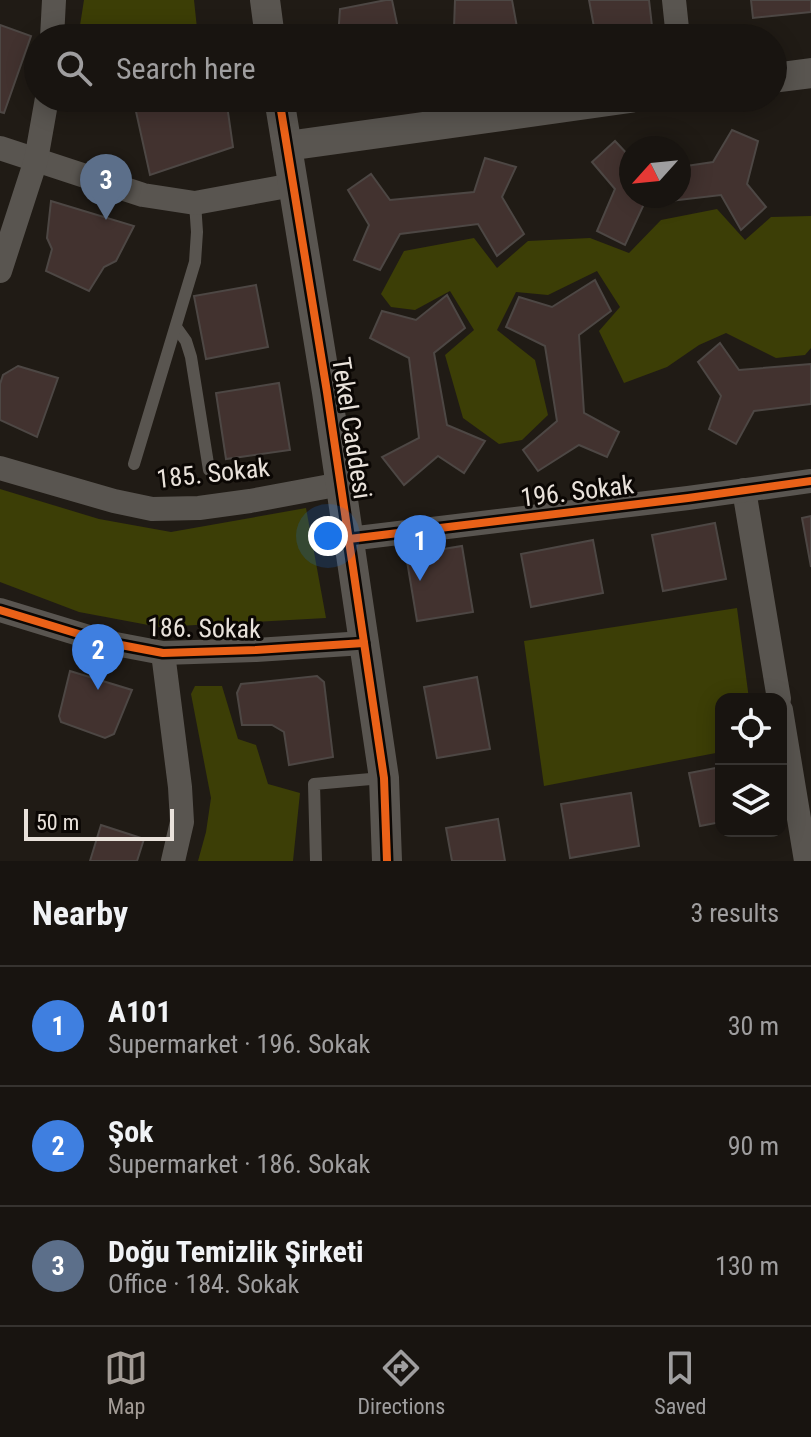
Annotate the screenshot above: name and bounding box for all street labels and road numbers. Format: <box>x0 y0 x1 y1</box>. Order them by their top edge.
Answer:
street label: Tekel Caddesi <box>326 355 378 501</box>
street label: 185. Sokak <box>155 452 271 494</box>
street label: 196. Sokak <box>519 469 636 513</box>
street label: 186. Sokak <box>147 612 261 644</box>

